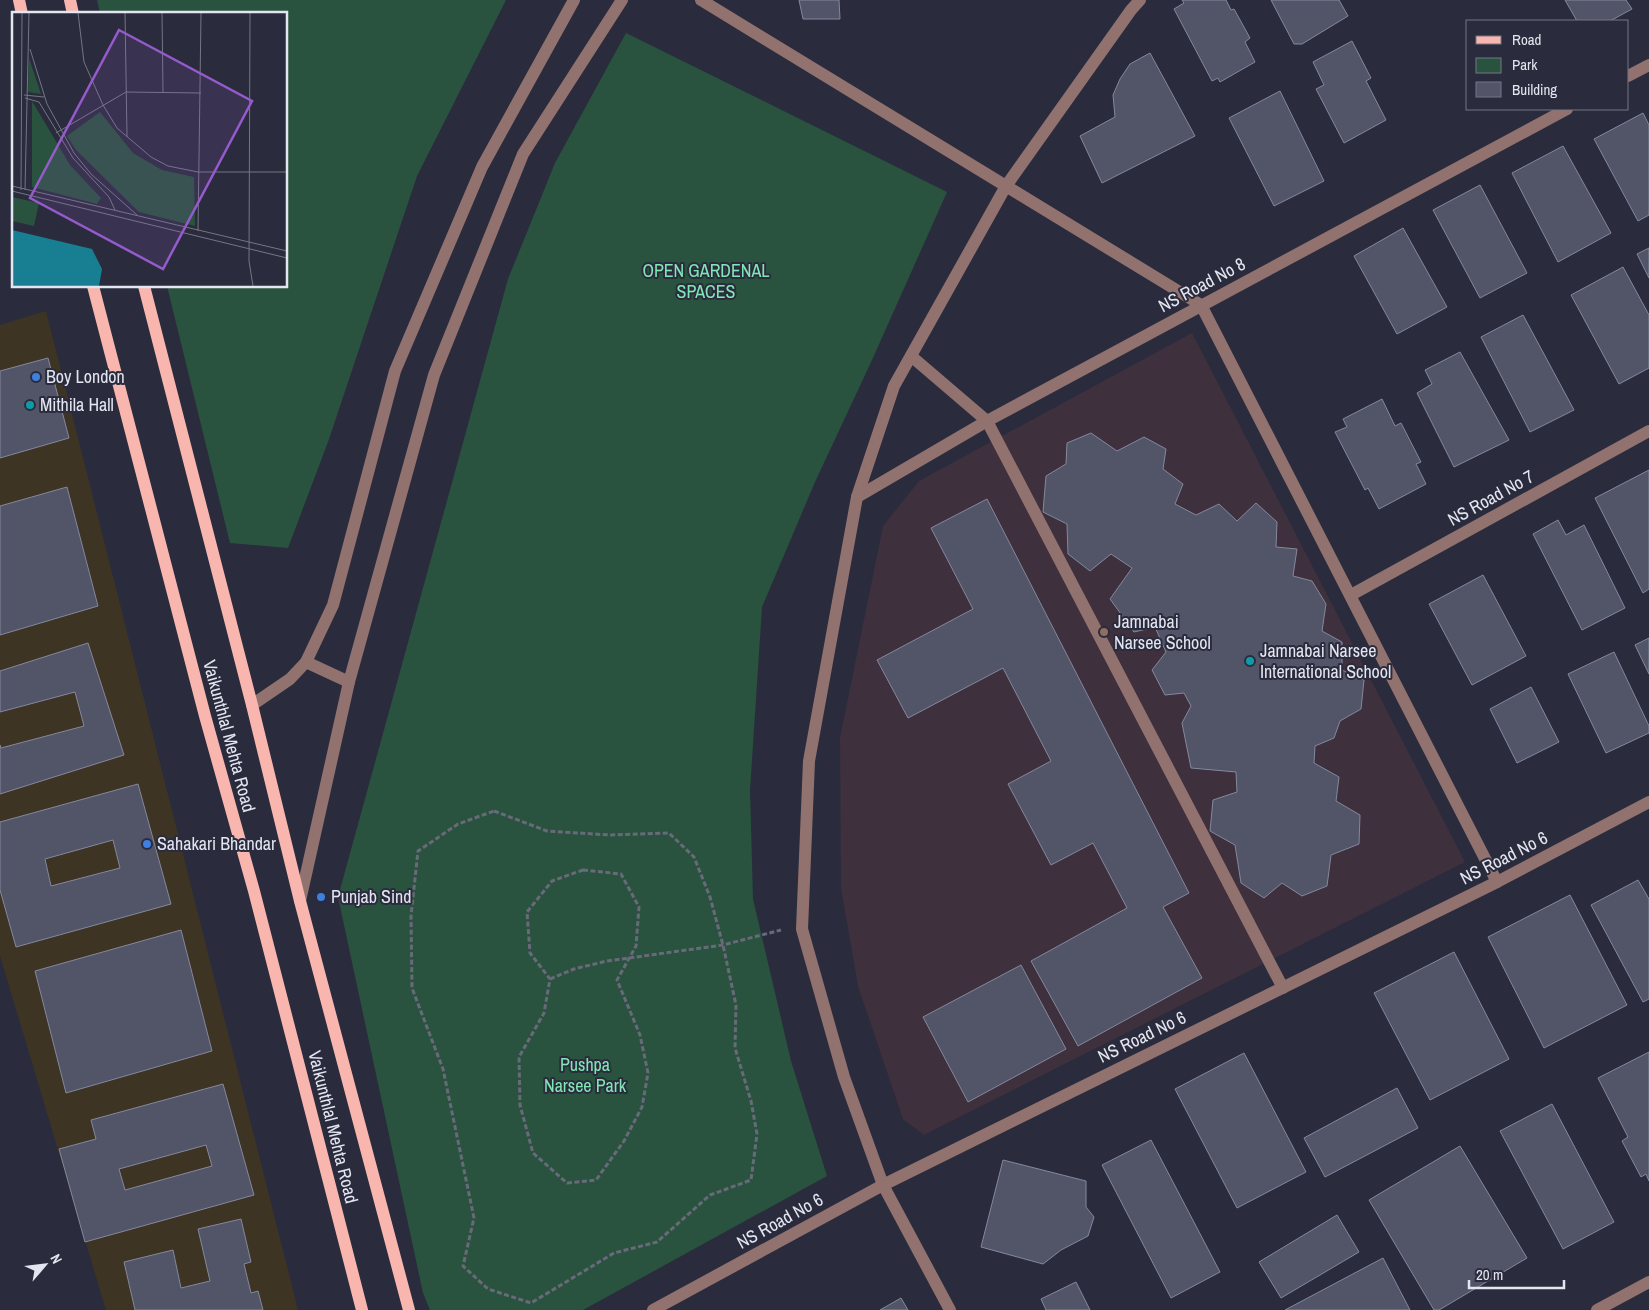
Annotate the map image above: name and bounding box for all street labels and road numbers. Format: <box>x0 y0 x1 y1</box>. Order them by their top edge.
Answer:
street label: NS Road No 8 <box>1154 251 1250 318</box>
street label: NS Road No 7 <box>1443 464 1538 532</box>
street label: Vaikunthlal Mehta Road <box>197 657 262 815</box>
street label: NS Road No 6 <box>1456 825 1552 890</box>
street label: NS Road No 6 <box>1094 1004 1190 1069</box>
street label: Vaikunthlal Mehta Road <box>302 1048 365 1206</box>
street label: NS Road No 6 <box>732 1187 827 1255</box>

